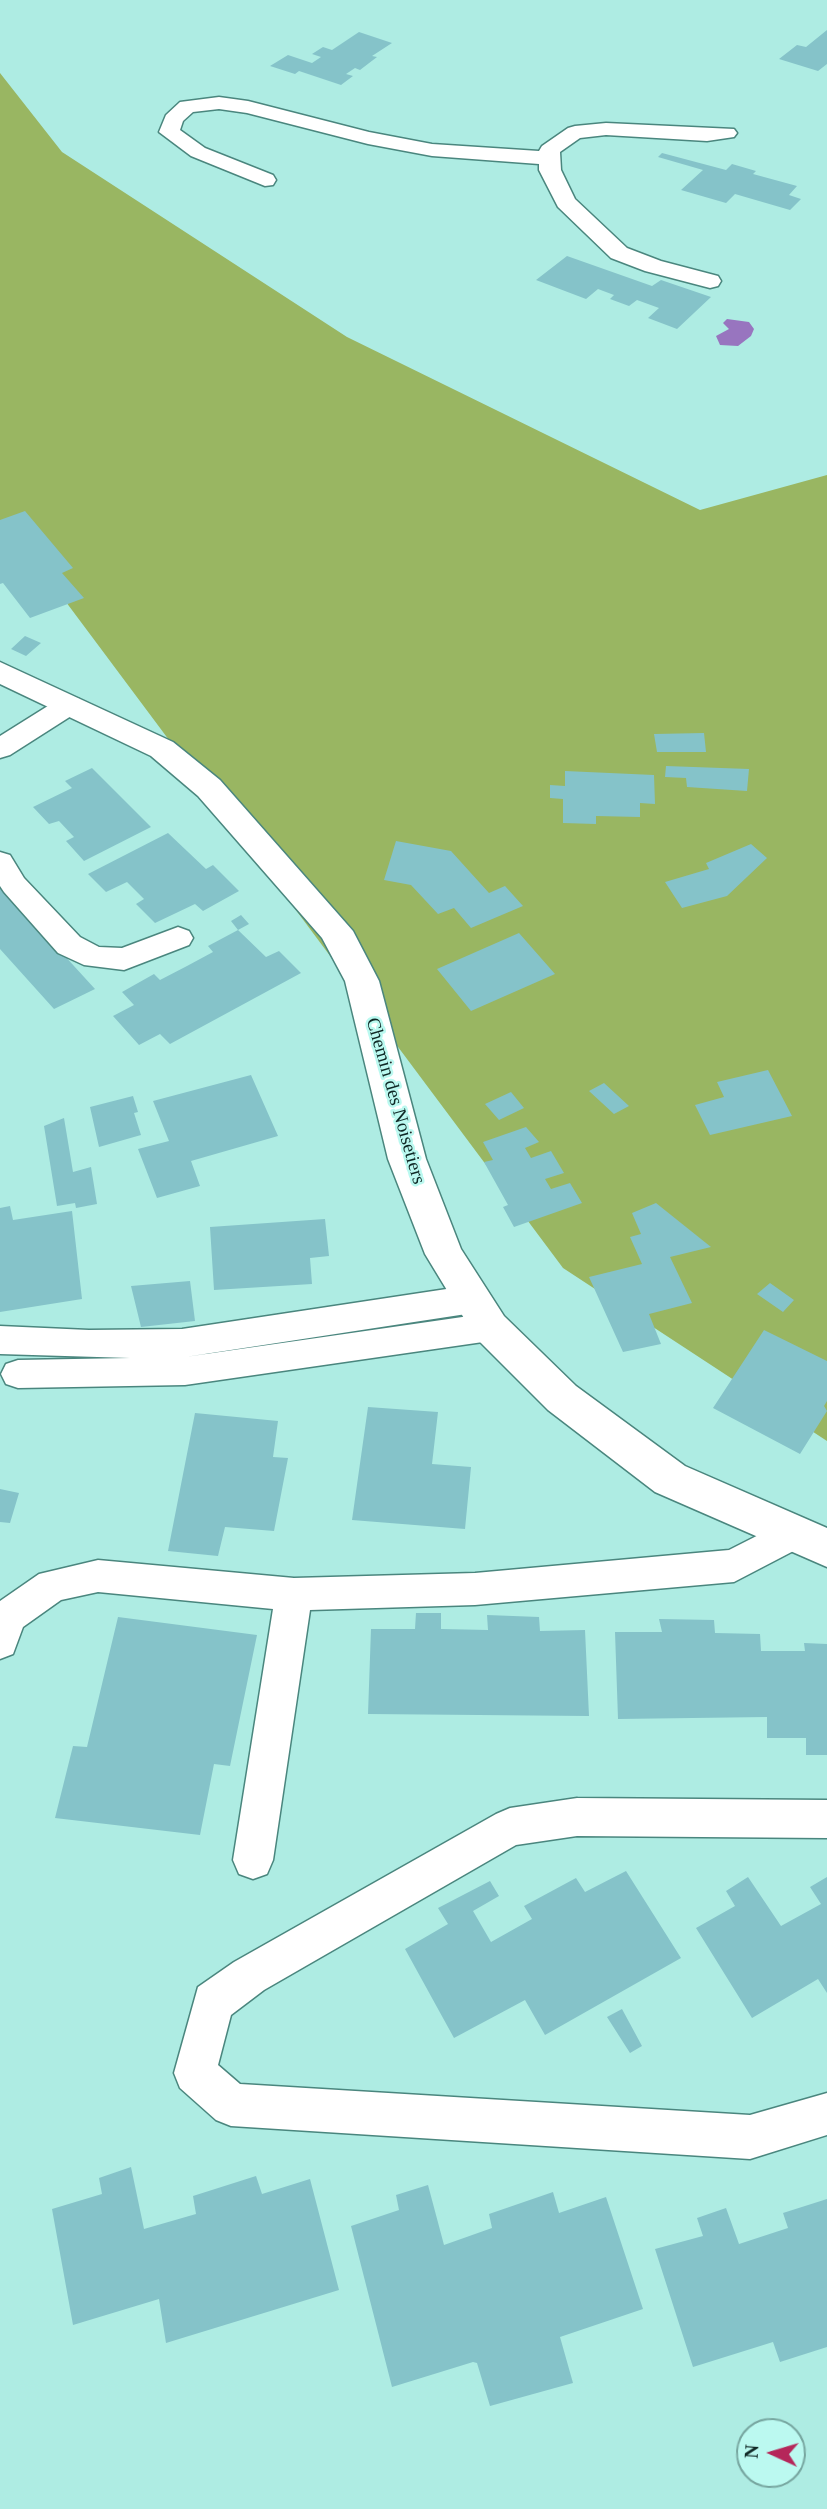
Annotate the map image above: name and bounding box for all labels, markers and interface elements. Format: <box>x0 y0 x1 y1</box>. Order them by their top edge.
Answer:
street label: Chemin des Noisetiers <box>360 1015 430 1187</box>
north arrow <box>736 2418 806 2488</box>
text: N <box>741 2444 763 2459</box>

